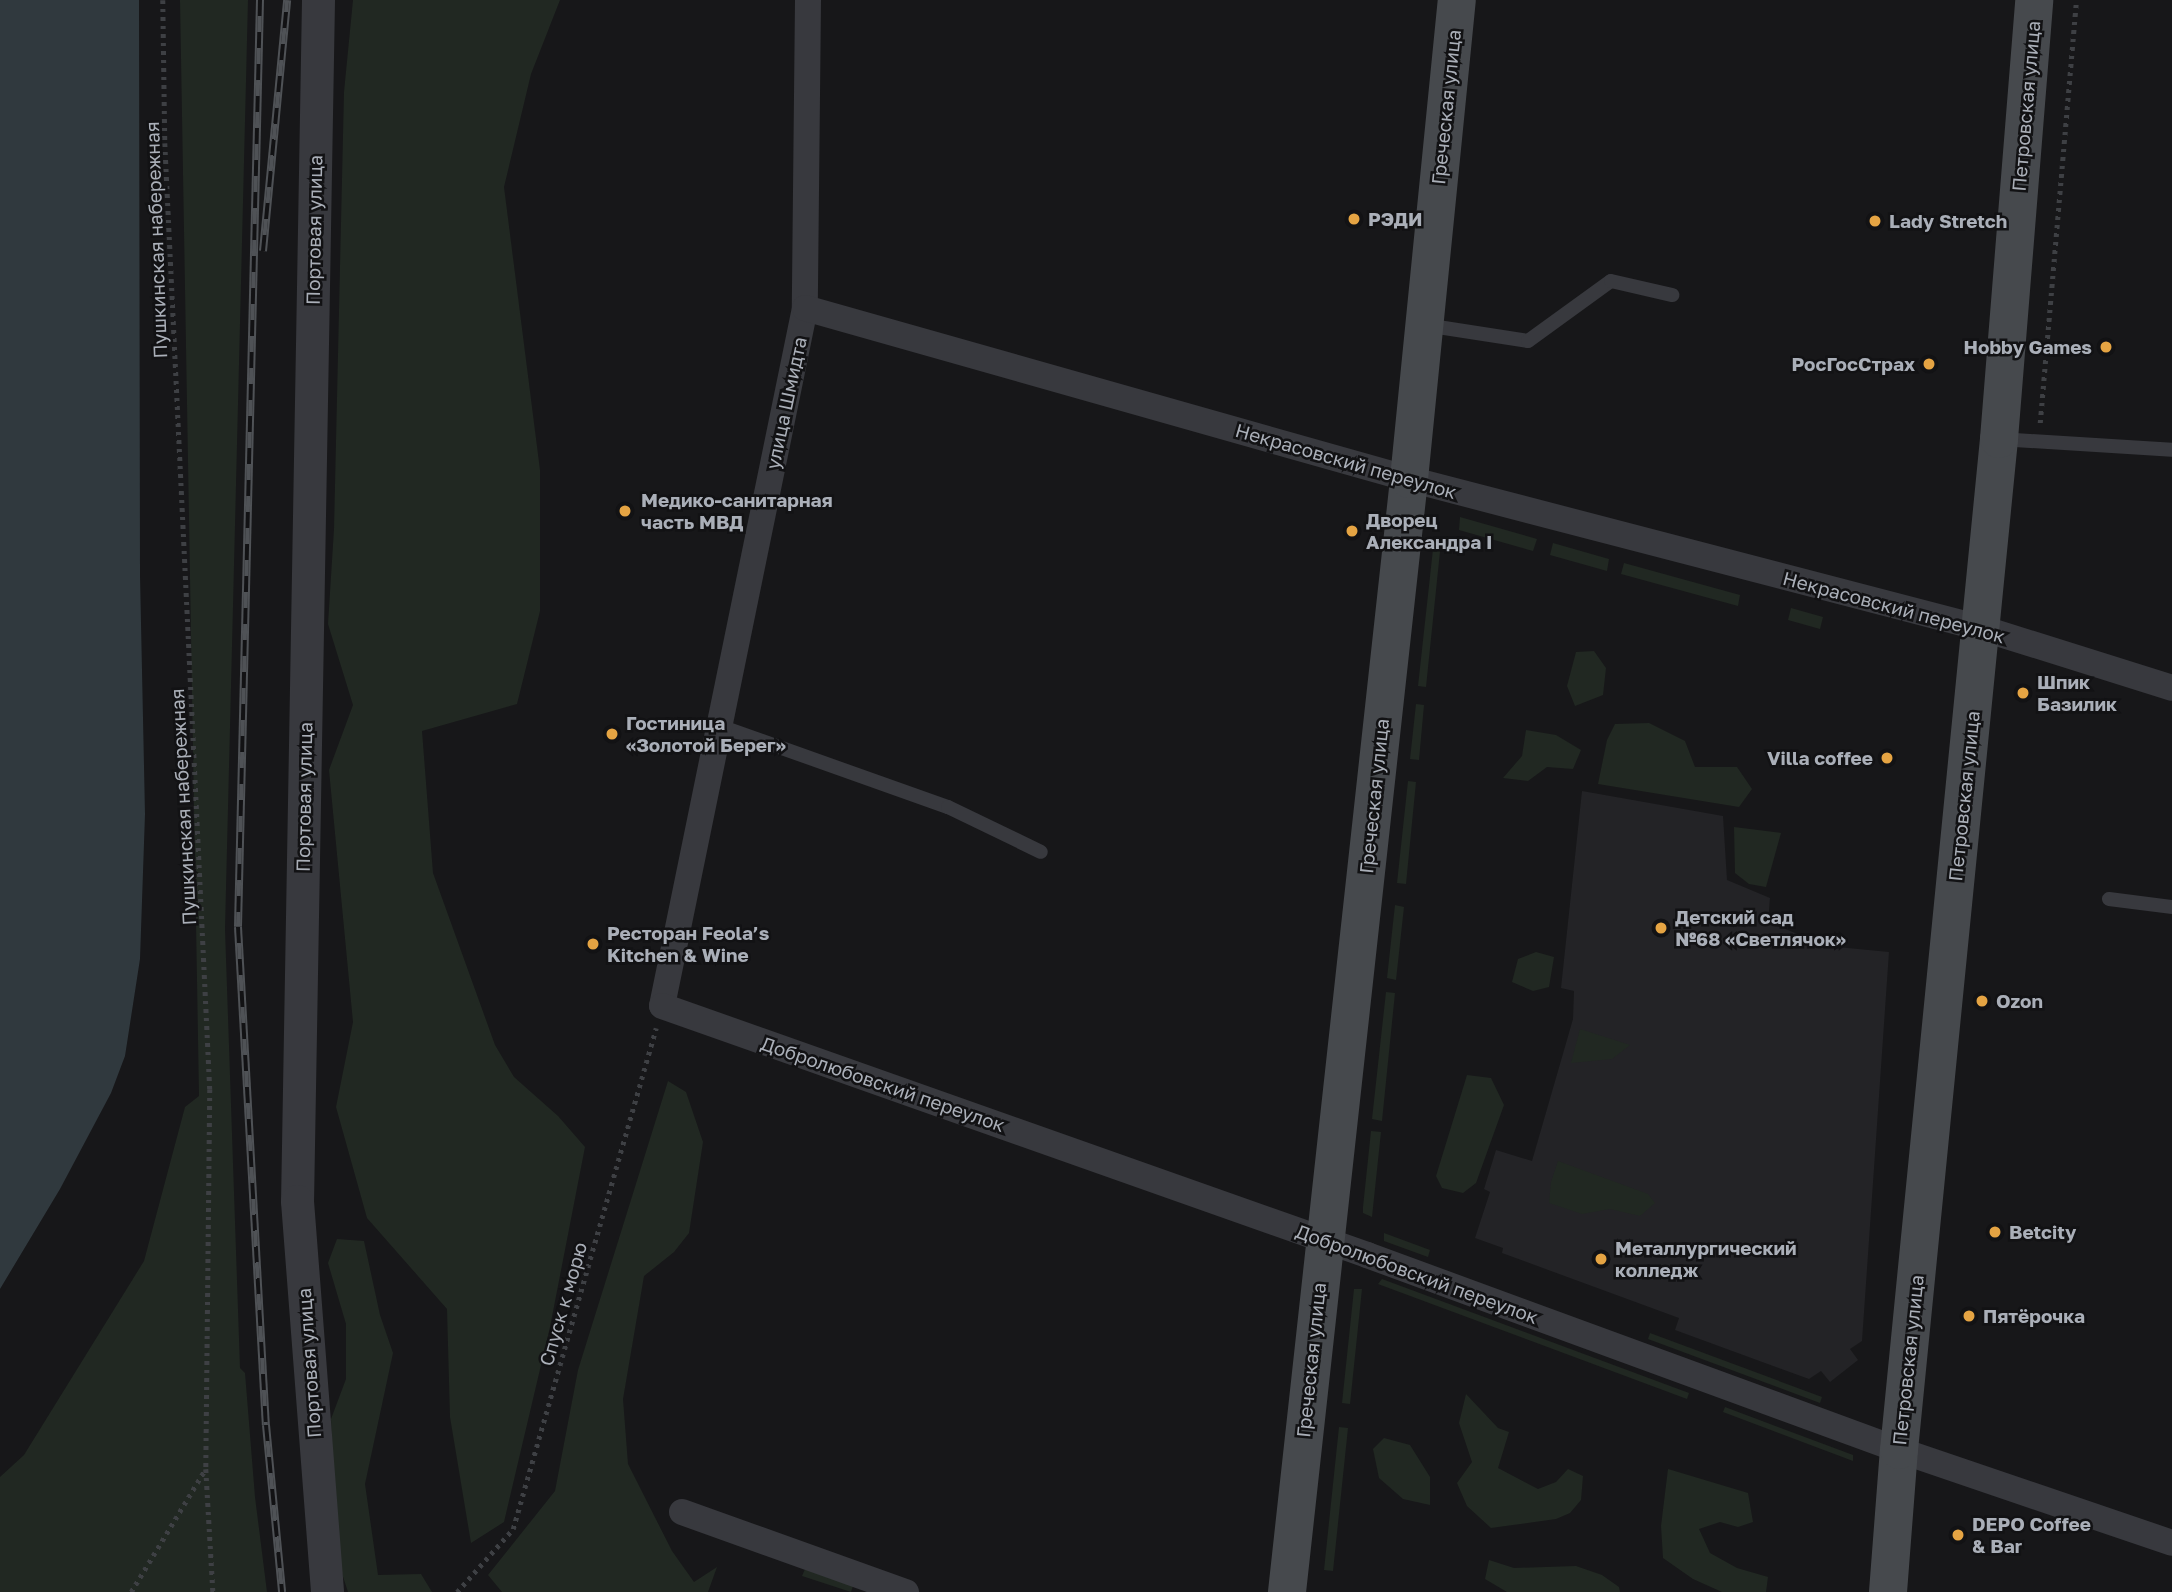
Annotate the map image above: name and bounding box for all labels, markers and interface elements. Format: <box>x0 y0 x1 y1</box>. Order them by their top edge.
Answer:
street label: Петровская улица <box>2007 20 2045 192</box>
street label: Греческая улица <box>1427 28 1465 186</box>
street label: Пушкинская набережная <box>140 121 172 359</box>
street label: Портовая улица <box>301 155 327 305</box>
place label: РЭДИ <box>1368 208 1422 230</box>
place label: Lady Stretch <box>1889 210 2007 232</box>
marker: РЭДИ <box>1346 211 1362 227</box>
marker: Lady Stretch <box>1867 213 1883 229</box>
street label: улица Шмидта <box>761 335 811 471</box>
place label: Hobby Games <box>1964 336 2092 358</box>
marker: Hobby Games <box>2098 339 2114 355</box>
place label: РосГосСтрах <box>1792 353 1915 375</box>
marker: РосГосСтрах <box>1921 356 1937 372</box>
street label: Некрасовский переулок <box>1233 418 1459 504</box>
place label: Медико-санитарная часть МВД <box>641 489 833 533</box>
marker: Медико-санитарная часть МВД <box>615 501 635 521</box>
place label: Дворец Александра I <box>1366 509 1492 553</box>
marker: Дворец Александра I <box>1344 523 1360 539</box>
street label: Некрасовский переулок <box>1780 566 2008 648</box>
place label: Шпик Базилик <box>2037 671 2117 715</box>
marker: Шпик Базилик <box>2015 685 2031 701</box>
street label: Пушкинская набережная <box>165 688 201 926</box>
street label: Петровская улица <box>1944 710 1984 882</box>
place label: Гостиница «Золотой Берег» <box>626 712 786 756</box>
street label: Греческая улица <box>1355 717 1393 875</box>
street label: Портовая улица <box>291 722 317 872</box>
marker: Гостиница «Золотой Берег» <box>604 726 620 742</box>
place label: Villa coffee <box>1767 747 1873 769</box>
marker: Villa coffee <box>1879 750 1895 766</box>
place label: Детский сад №68 «Светлячок» <box>1675 906 1846 950</box>
marker: Детский сад №68 «Светлячок» <box>1653 920 1669 936</box>
place label: Ресторан Feola’s Kitchen & Wine <box>607 922 769 966</box>
marker: Ресторан Feola’s Kitchen & Wine <box>585 936 601 952</box>
place label: Ozon <box>1996 990 2043 1012</box>
marker: Ozon <box>1974 993 1990 1009</box>
street label: Добролюбовский переулок <box>758 1032 1008 1136</box>
street label: Добролюбовский переулок <box>1293 1219 1541 1329</box>
place label: Betcity <box>2009 1221 2076 1243</box>
marker: Betcity <box>1987 1224 2003 1240</box>
place label: Металлургический колледж <box>1615 1237 1797 1281</box>
street label: Спуск к морю <box>534 1239 592 1369</box>
marker: Металлургический колледж <box>1593 1251 1609 1267</box>
street label: Петровская улица <box>1888 1274 1928 1446</box>
street label: Греческая улица <box>1292 1281 1330 1439</box>
street label: Портовая улица <box>292 1287 326 1439</box>
place label: Пятёрочка <box>1983 1305 2085 1327</box>
marker: Пятёрочка <box>1961 1308 1977 1324</box>
place label: DEPO Coffee & Bar <box>1972 1513 2091 1557</box>
marker: DEPO Coffee & Bar <box>1950 1527 1966 1543</box>

